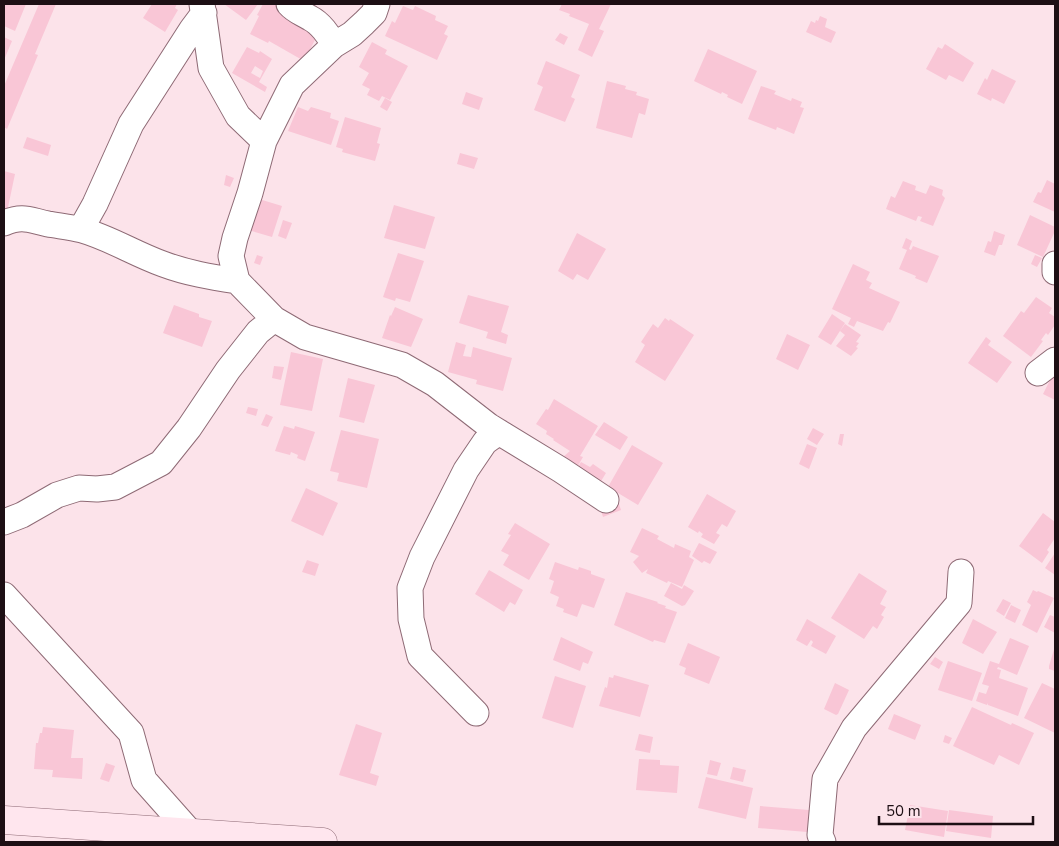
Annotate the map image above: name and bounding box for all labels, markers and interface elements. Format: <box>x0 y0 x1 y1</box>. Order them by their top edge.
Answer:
scale bar <box>879 794 1033 826</box>
text: 50 m <box>886 801 921 821</box>

